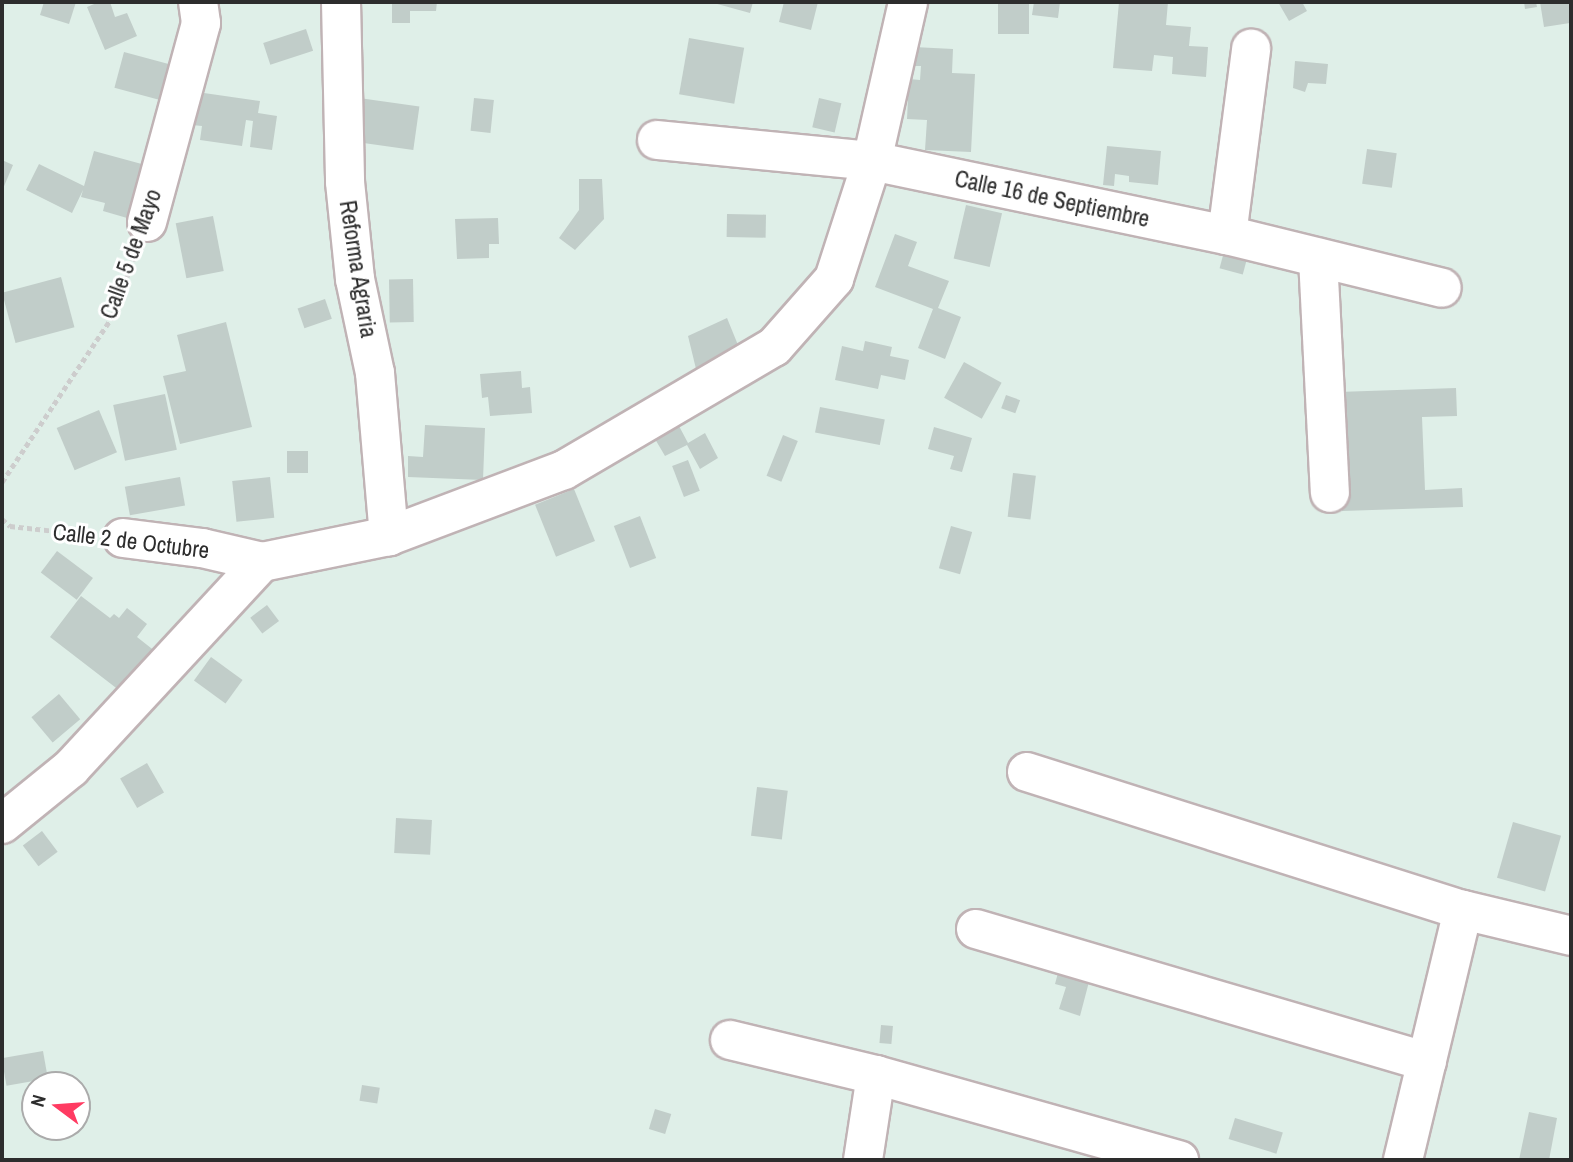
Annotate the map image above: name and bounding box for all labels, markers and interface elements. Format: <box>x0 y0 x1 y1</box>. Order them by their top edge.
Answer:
street label: Calle 16 de Septiembre <box>952 165 1152 233</box>
street label: Calle 5 de Mayo <box>95 185 167 323</box>
street label: Reforma Agraria <box>333 198 383 340</box>
street label: Calle 2 de Octubre <box>51 518 211 564</box>
north arrow <box>21 1071 91 1141</box>
text: N <box>24 1092 52 1110</box>

